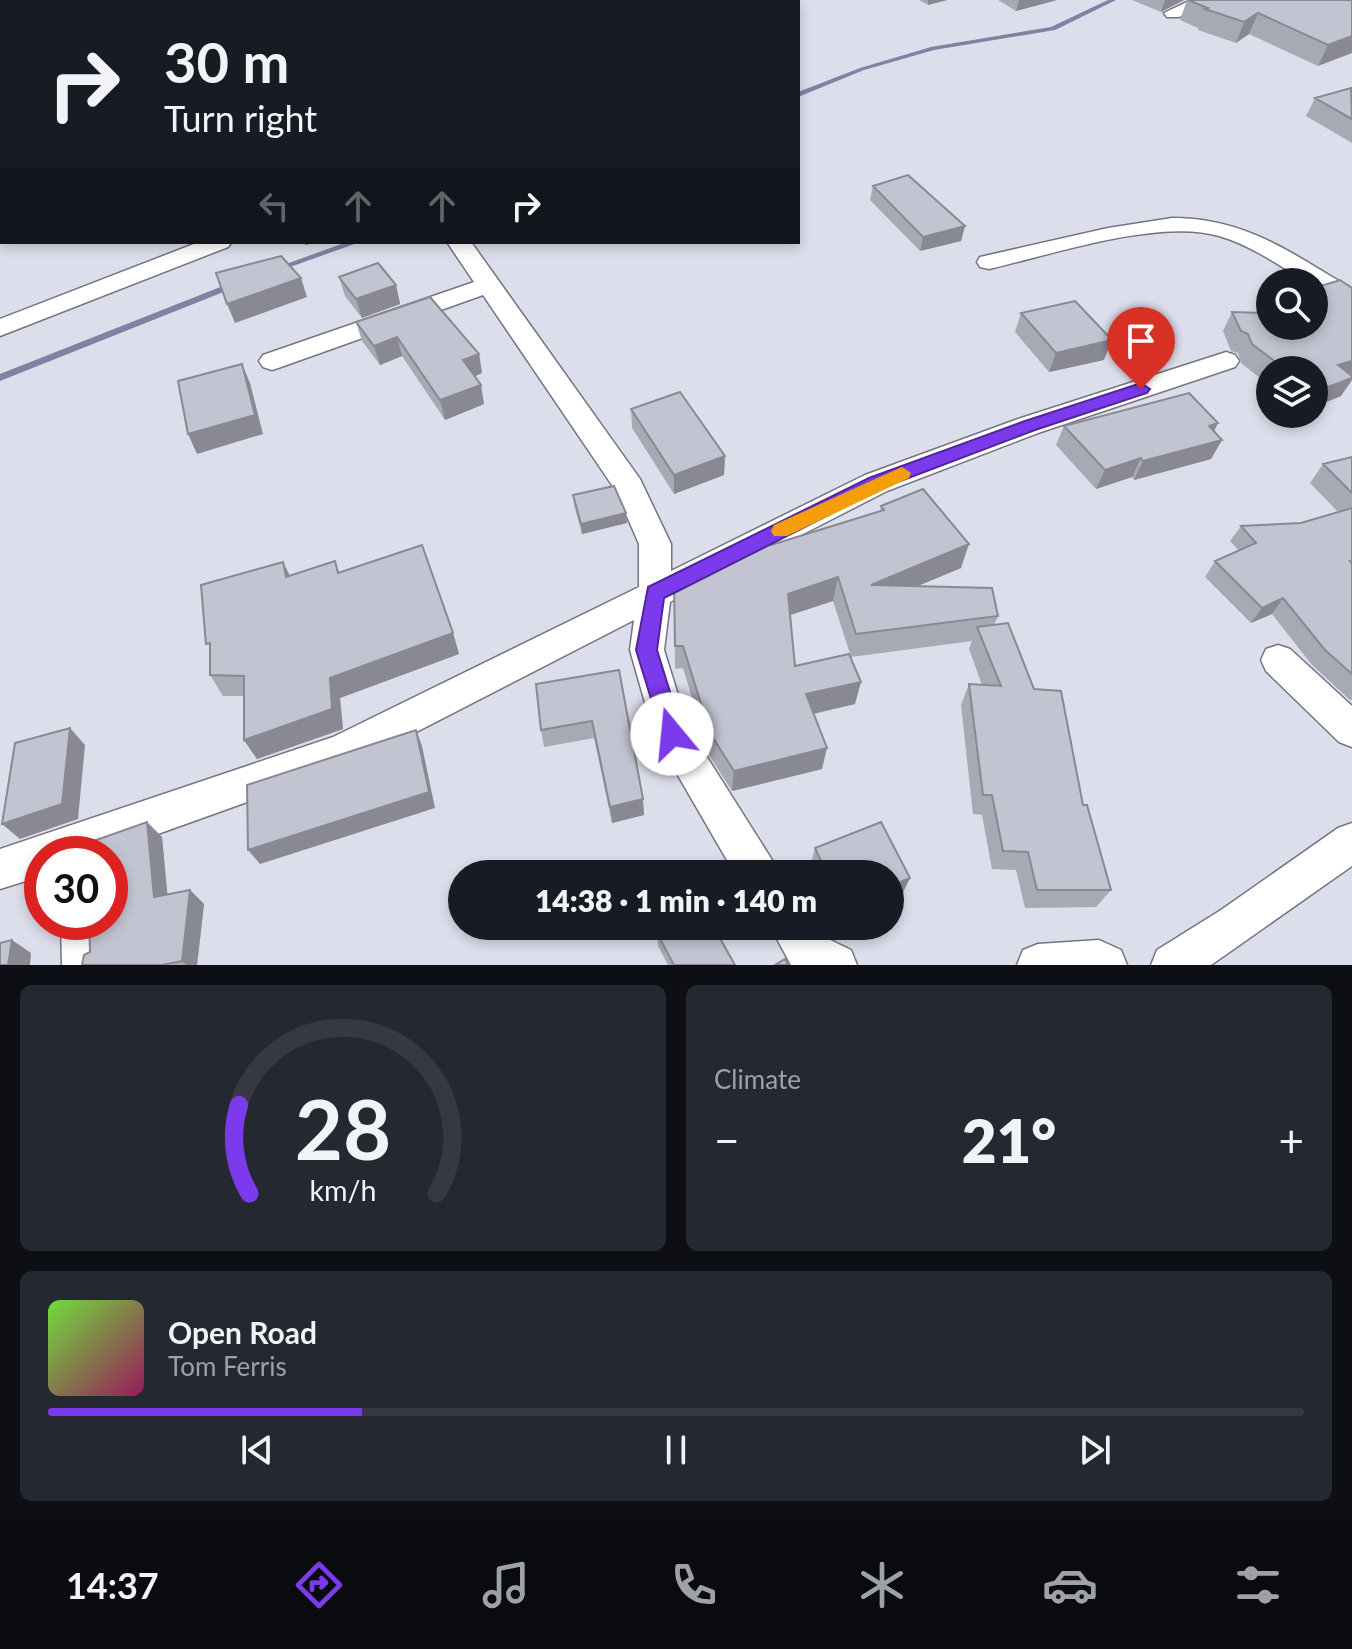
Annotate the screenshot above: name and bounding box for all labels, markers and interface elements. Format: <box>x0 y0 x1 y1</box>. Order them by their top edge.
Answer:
text: 30 m <box>164 28 289 95</box>
icon: right <box>32 32 136 136</box>
text: Turn right <box>164 96 317 140</box>
icon: left <box>252 184 296 228</box>
icon: ahead <box>336 184 380 228</box>
icon: ahead <box>420 184 464 228</box>
icon: right <box>504 184 548 228</box>
map controls <box>1256 268 1328 428</box>
button: search <box>1256 268 1328 340</box>
pin <box>1107 307 1175 389</box>
icon: arrive <box>1119 319 1163 363</box>
button: layers <box>1256 356 1328 428</box>
position arrow <box>630 692 714 776</box>
speed limit sign: 30 <box>24 836 128 940</box>
text: 14:38 · 1 min · 140 m <box>535 882 817 918</box>
text: Climate <box>714 1063 801 1095</box>
text: 28 <box>295 1078 391 1178</box>
text: 21° <box>962 1104 1056 1176</box>
text: − <box>714 1114 740 1166</box>
text: + <box>1278 1114 1304 1166</box>
text: km/h <box>310 1173 376 1207</box>
text: Open Road <box>168 1314 317 1350</box>
text: Tom Ferris <box>168 1350 287 1382</box>
icon: previous <box>235 1428 279 1472</box>
icon: pause <box>654 1428 698 1472</box>
icon: next <box>1073 1428 1117 1472</box>
icon: directions <box>291 1557 347 1613</box>
icon: music <box>478 1557 534 1613</box>
icon: phone <box>666 1557 722 1613</box>
icon: climate <box>854 1557 910 1613</box>
icon: car <box>1042 1557 1098 1613</box>
icon: filters <box>1230 1557 1286 1613</box>
text: 14:37 <box>66 1563 159 1607</box>

